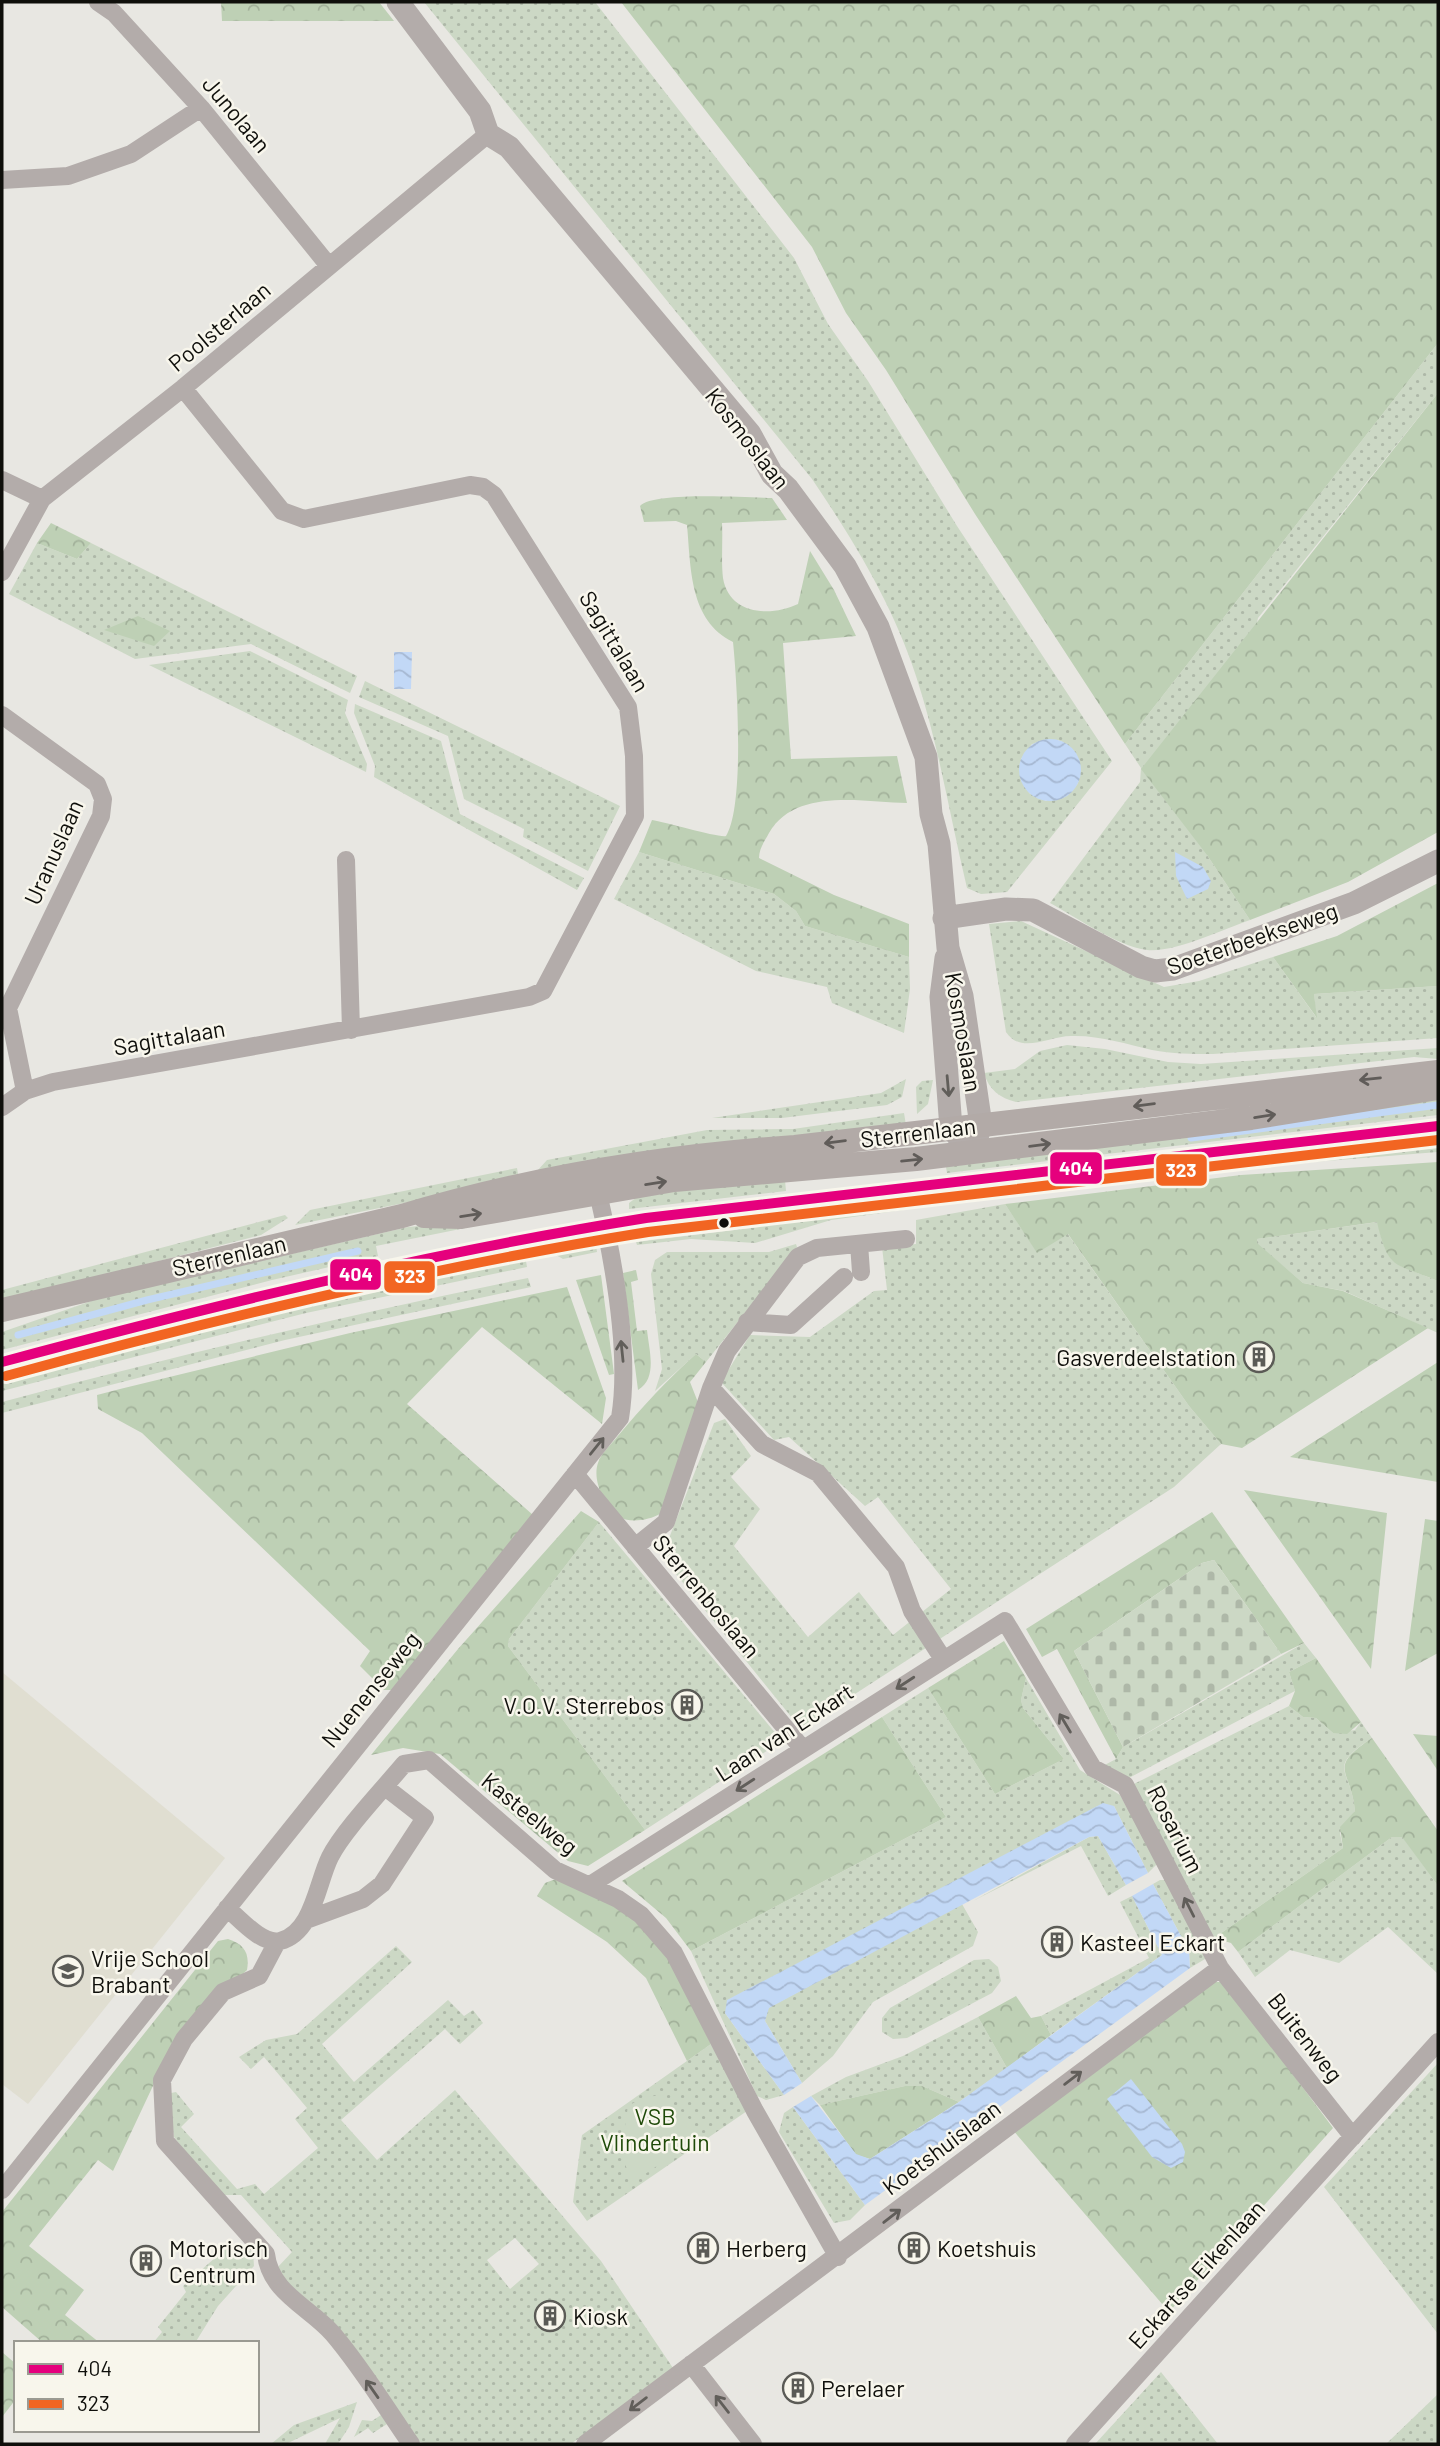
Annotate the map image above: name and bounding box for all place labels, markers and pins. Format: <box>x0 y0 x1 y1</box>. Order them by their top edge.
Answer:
unlabelled marker <box>717 1216 731 1230</box>
building icon: Gasverdeelstation <box>1242 1340 1276 1374</box>
place label: Gasverdeelstation <box>1056 1343 1236 1371</box>
building icon: V.O.V. Sterrebos <box>670 1688 704 1722</box>
place label: V.O.V. Sterrebos <box>503 1691 664 1719</box>
building icon: Kasteel Eckart <box>1040 1925 1074 1959</box>
place label: Kasteel Eckart <box>1080 1928 1225 1956</box>
place label: Vrije School Brabant <box>91 1944 209 1998</box>
school or university icon: Vrije School Brabant <box>51 1954 85 1988</box>
building icon: Herberg <box>686 2231 720 2265</box>
building icon: Koetshuis <box>897 2231 931 2265</box>
place label: Motorisch Centrum <box>169 2234 268 2288</box>
place label: Herberg <box>726 2234 807 2262</box>
place label: Koetshuis <box>937 2234 1036 2262</box>
building icon: Motorisch Centrum <box>129 2244 163 2278</box>
building icon: Kiosk <box>533 2299 567 2333</box>
place label: Kiosk <box>573 2302 628 2330</box>
building icon: Perelaer <box>781 2371 815 2405</box>
place label: Perelaer <box>821 2374 905 2402</box>

